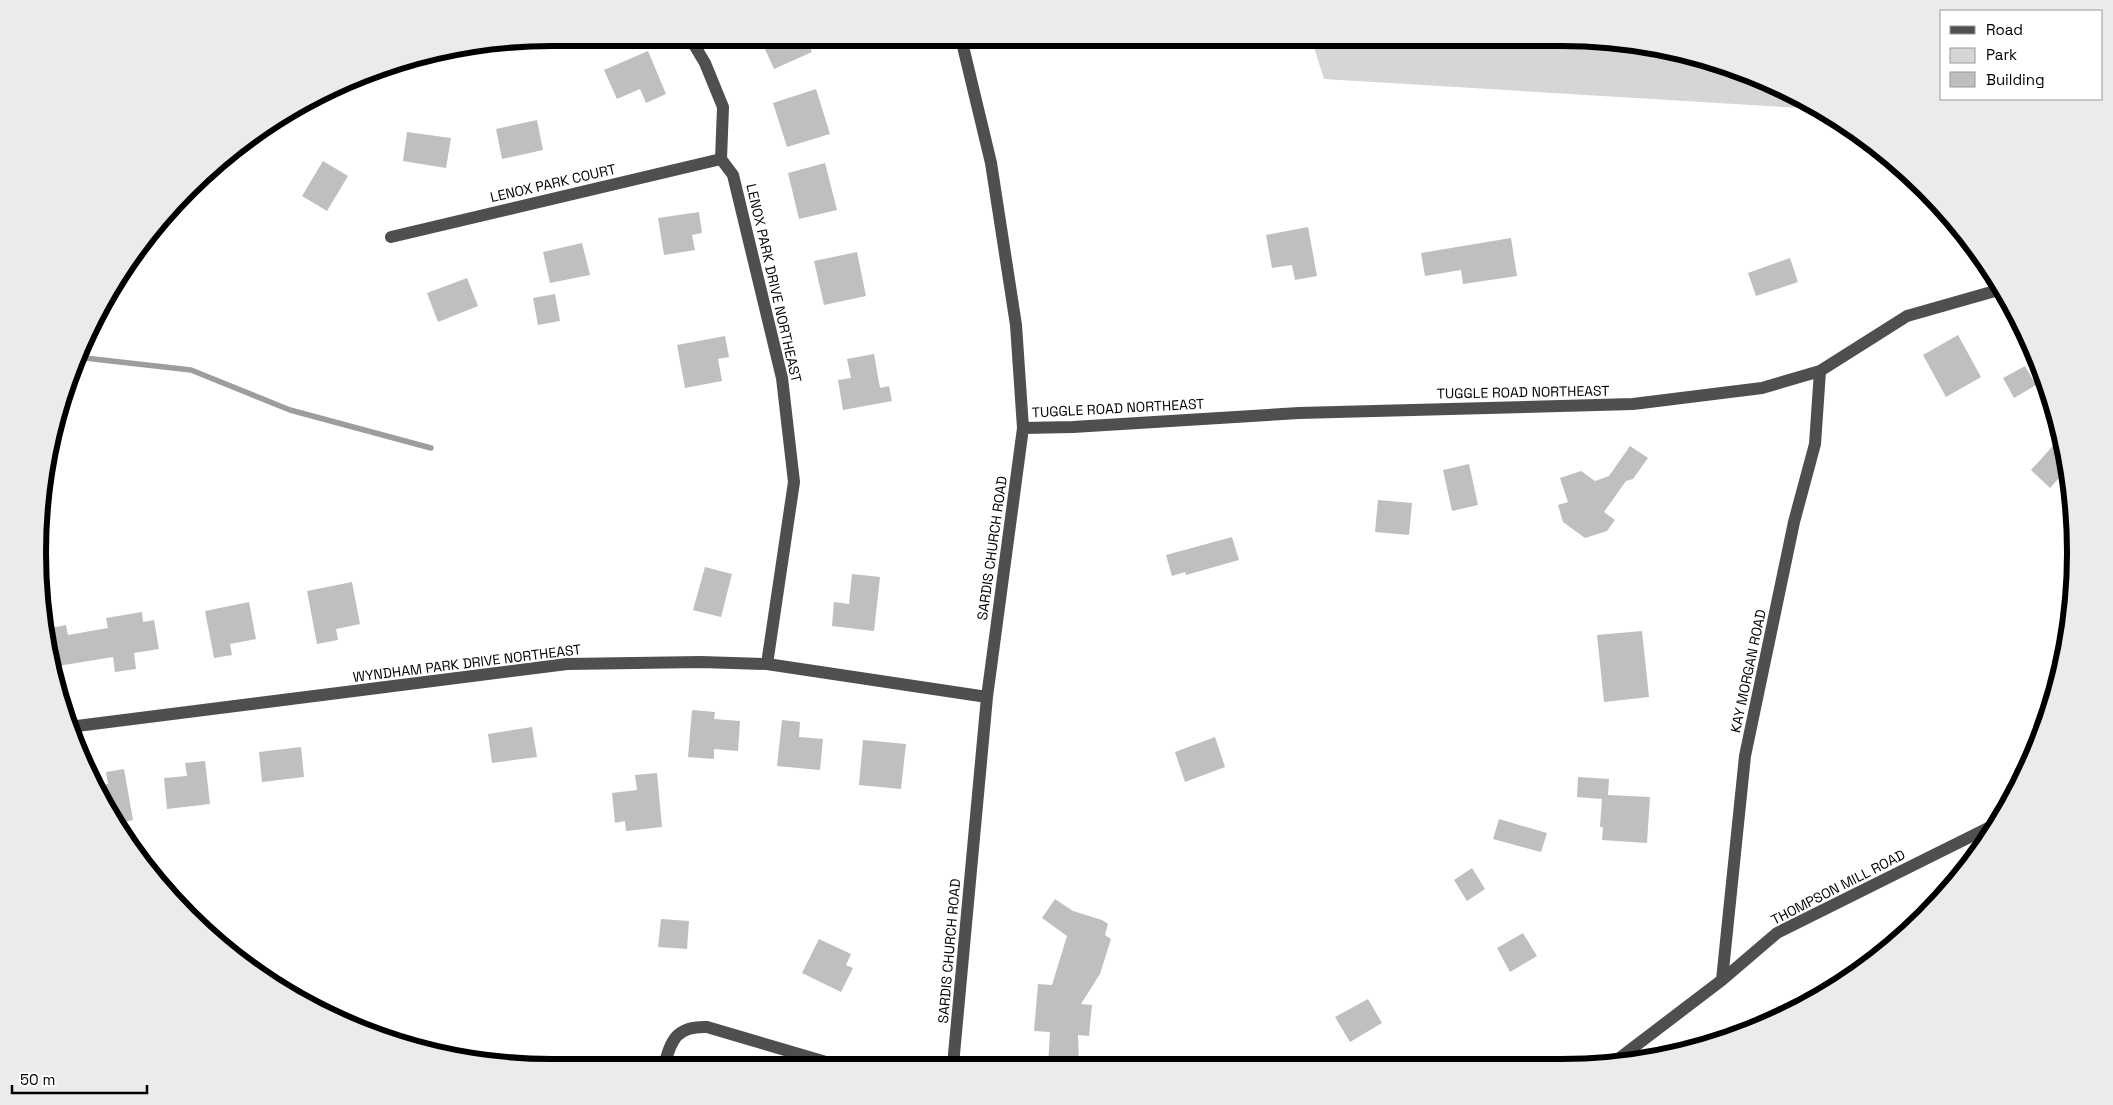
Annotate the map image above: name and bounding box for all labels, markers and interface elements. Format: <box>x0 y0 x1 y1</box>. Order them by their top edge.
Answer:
legend <box>1940 10 2103 100</box>
text: Road <box>1986 20 2023 39</box>
text: Park <box>1986 45 2017 64</box>
text: Building <box>1986 70 2045 89</box>
street label: LENOX PARK COURT <box>488 160 618 206</box>
street label: LENOX PARK DRIVE NORTHEAST <box>742 182 806 384</box>
street label: TUGGLE ROAD NORTHEAST <box>1436 381 1610 403</box>
street label: TUGGLE ROAD NORTHEAST <box>1031 394 1205 422</box>
street label: SARDIS CHURCH ROAD <box>973 475 1011 621</box>
street label: KAY MORGAN ROAD <box>1726 608 1770 734</box>
street label: WYNDHAM PARK DRIVE NORTHEAST <box>352 640 582 686</box>
street label: THOMPSON MILL ROAD <box>1768 845 1908 929</box>
street label: SARDIS CHURCH ROAD <box>934 878 964 1024</box>
scale bar <box>12 1062 148 1094</box>
text: 50 m <box>20 1070 55 1089</box>

